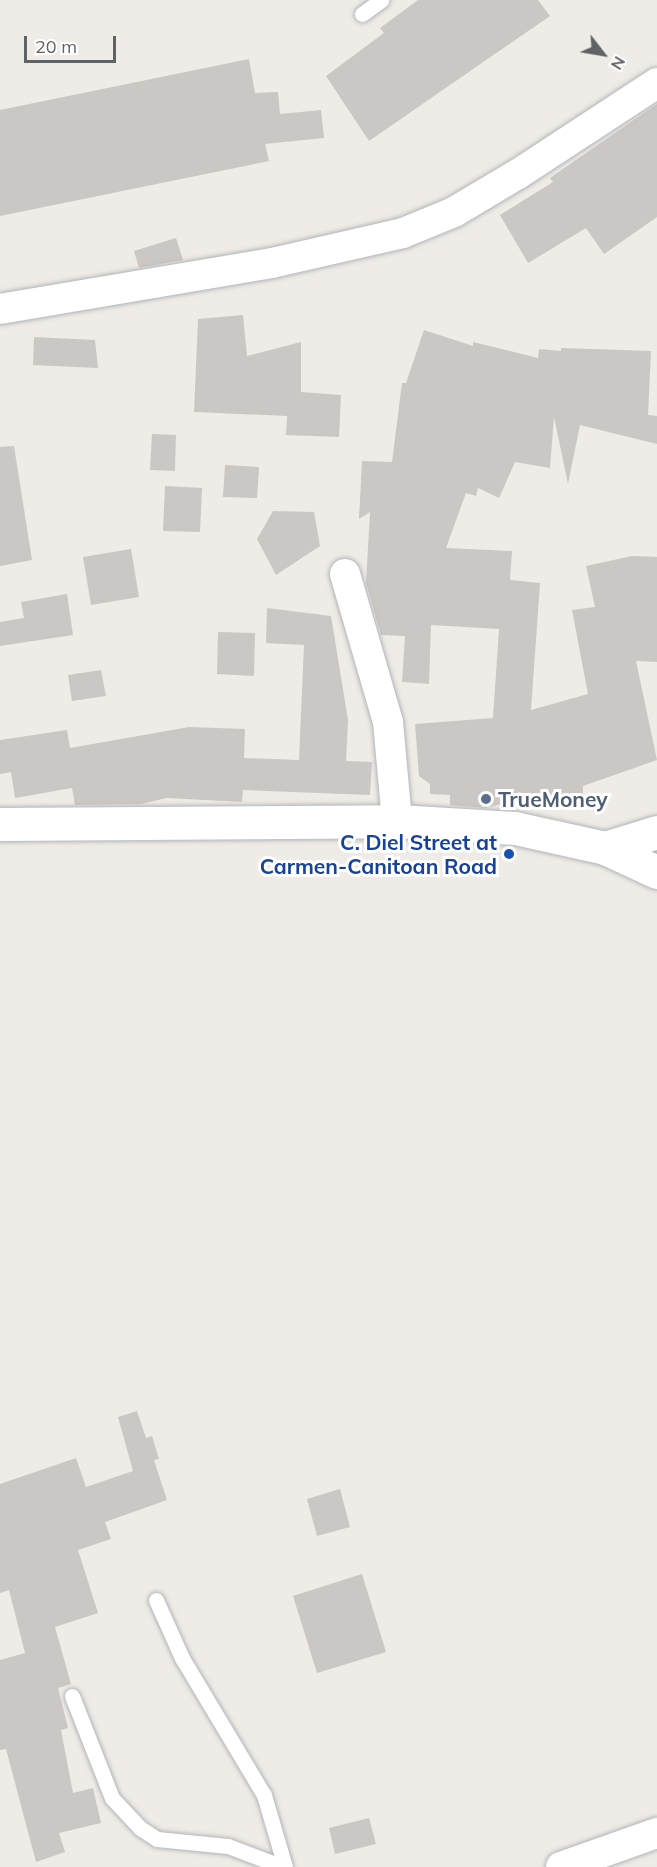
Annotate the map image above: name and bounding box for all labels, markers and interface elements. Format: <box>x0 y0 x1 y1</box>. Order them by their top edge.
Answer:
scale bar <box>27 24 118 62</box>
north arrow <box>573 24 633 84</box>
text: 20 m <box>35 35 77 58</box>
text: N <box>607 53 630 74</box>
place label: TrueMoney <box>498 786 608 812</box>
marker: TrueMoney <box>479 792 493 806</box>
place label: C. Diel Street at Carmen-Canitoan Road <box>260 829 497 879</box>
marker: C. Diel Street at Carmen-Canitoan Road <box>502 847 516 861</box>

